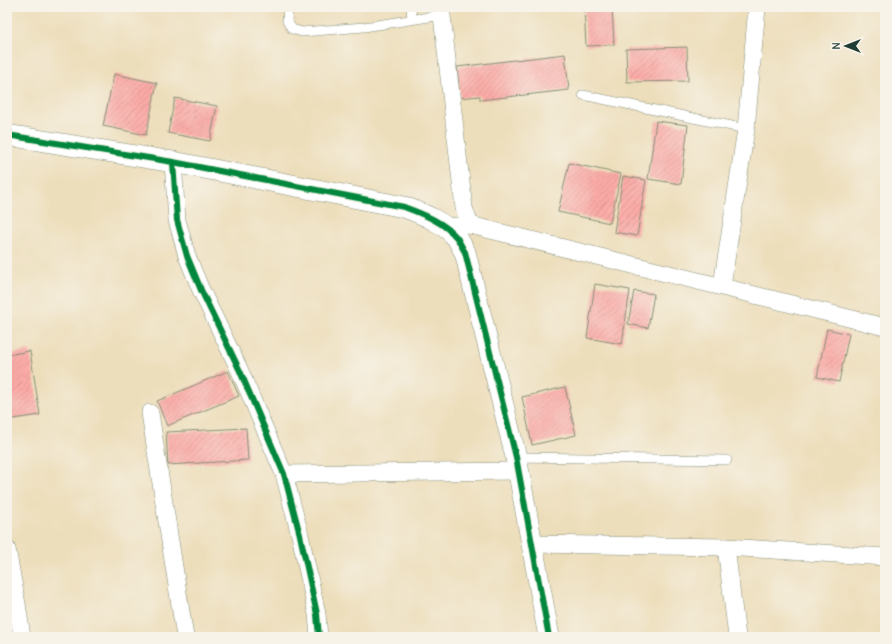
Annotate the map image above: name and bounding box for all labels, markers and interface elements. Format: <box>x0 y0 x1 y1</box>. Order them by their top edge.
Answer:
north arrow <box>826 26 866 66</box>
text: N <box>830 42 843 50</box>

